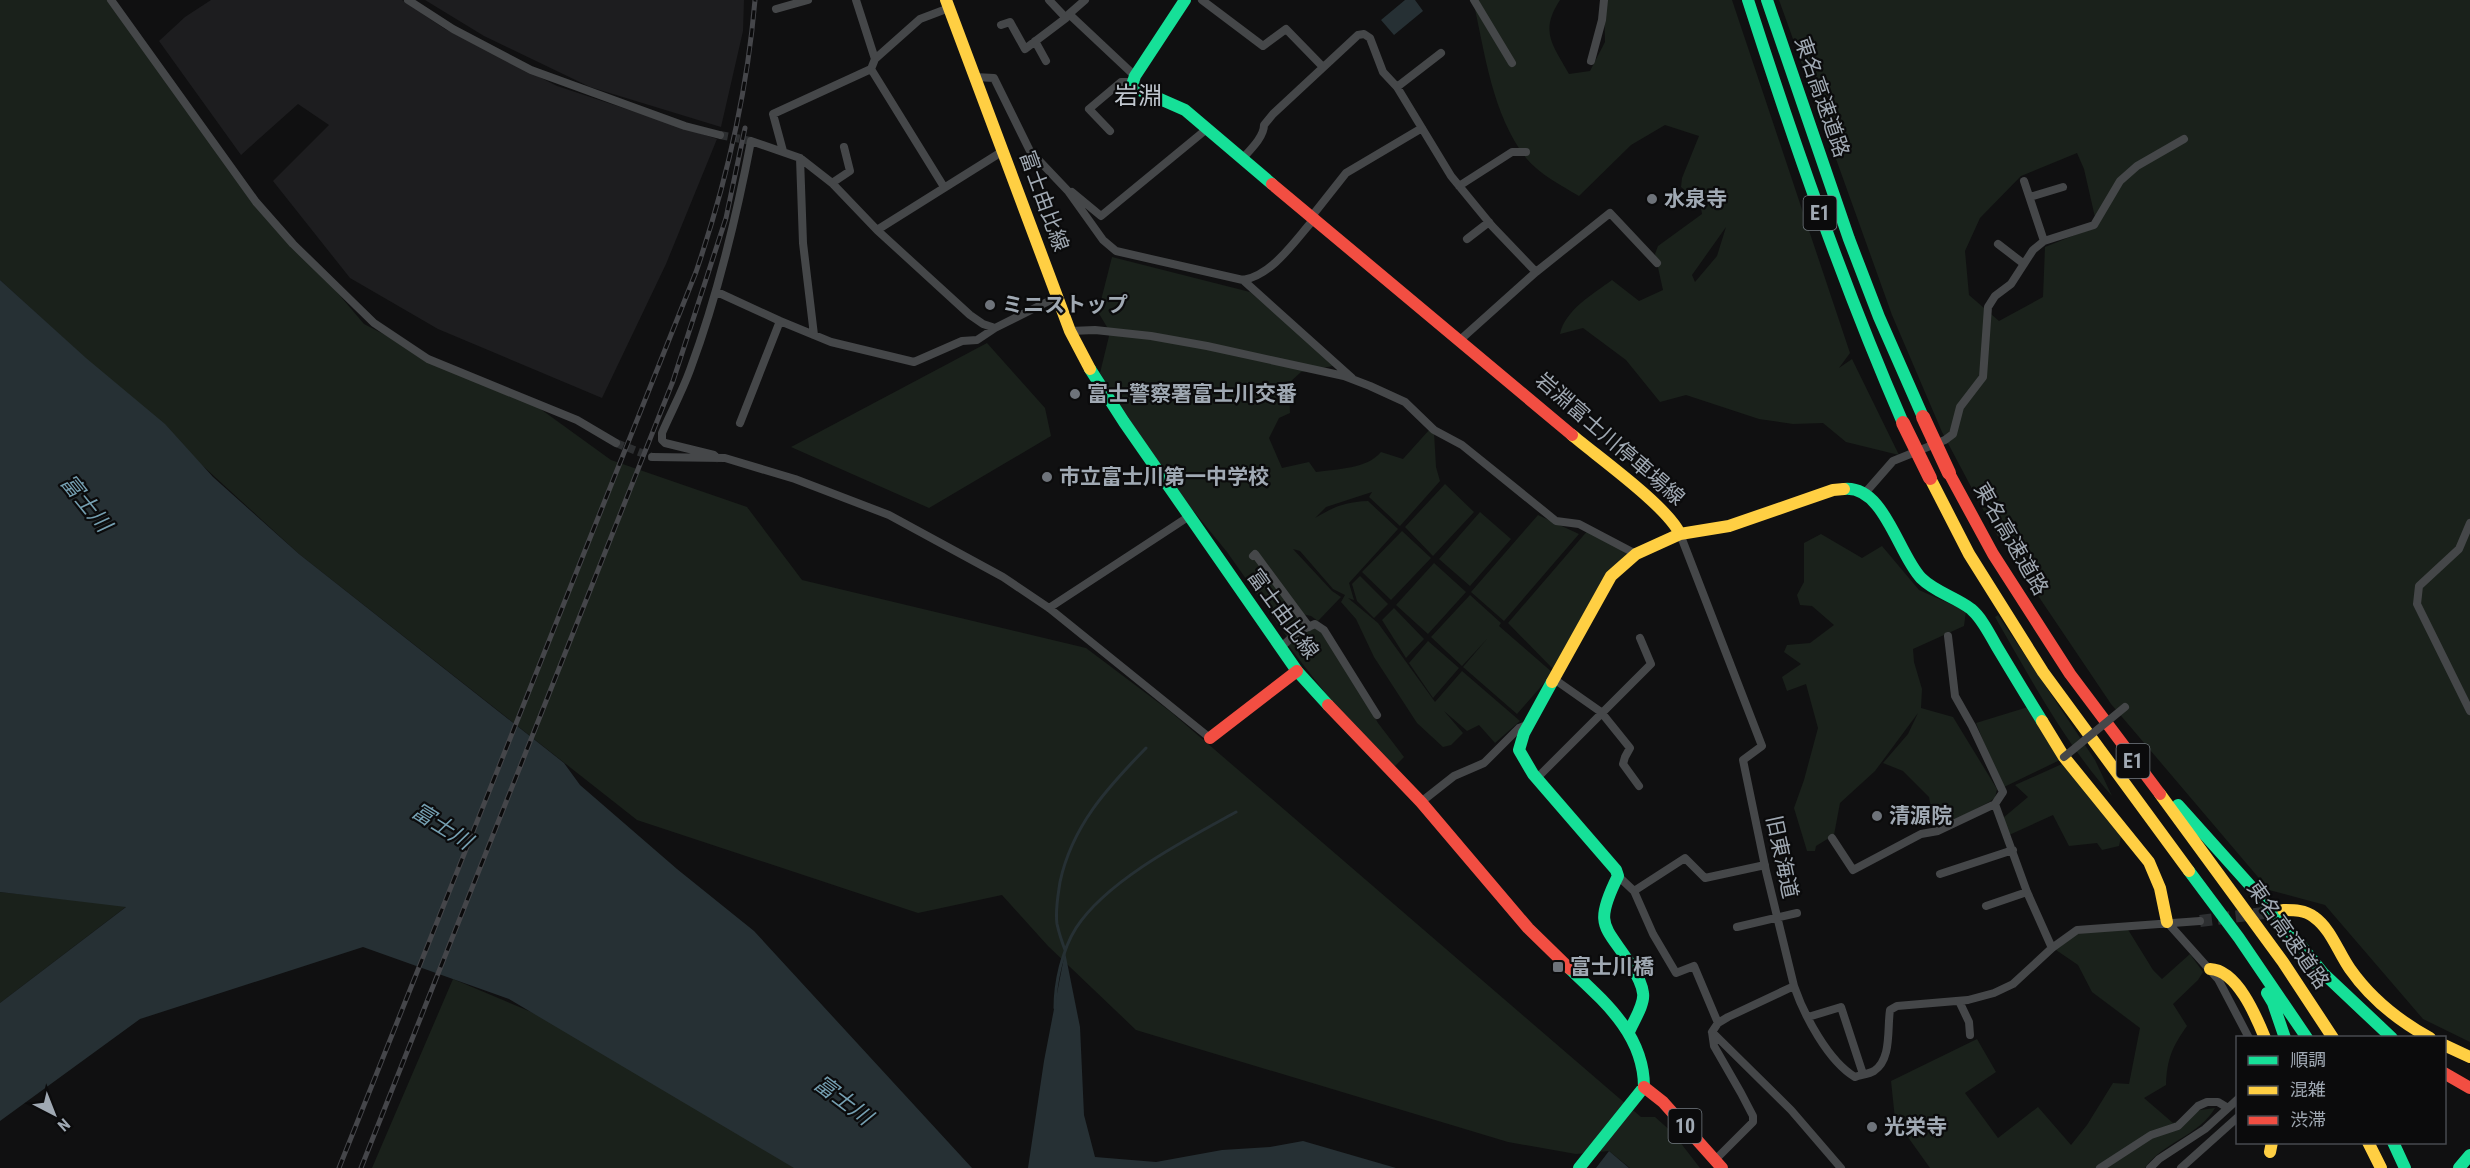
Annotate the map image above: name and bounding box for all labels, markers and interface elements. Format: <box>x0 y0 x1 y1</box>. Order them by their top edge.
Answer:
street label: 東名高速道路 <box>1790 34 1854 160</box>
district label: 岩淵 <box>1114 82 1162 110</box>
street label: 富士由比線 <box>1015 148 1073 254</box>
place label: 水泉寺 <box>1664 187 1727 211</box>
marker: 水泉寺 <box>1645 192 1659 206</box>
road number: E1 <box>1804 196 1836 230</box>
place label: ミニストップ <box>1002 293 1128 317</box>
marker: ミニストップ <box>983 298 997 312</box>
street label: 岩淵富士川停車場線 <box>1531 368 1689 510</box>
place label: 富士警察署富士川交番 <box>1087 382 1297 406</box>
marker: 富士警察署富士川交番 <box>1068 387 1082 401</box>
place label: 市立富士川第一中学校 <box>1059 465 1269 489</box>
water label: 富士川 <box>56 469 118 538</box>
marker: 市立富士川第一中学校 <box>1040 470 1054 484</box>
street label: 東名高速道路 <box>1969 478 2053 600</box>
street label: 富士由比線 <box>1242 564 1324 664</box>
road number: E1 <box>2116 744 2150 778</box>
water label: 富士川 <box>407 798 478 855</box>
place label: 清源院 <box>1889 804 1952 828</box>
marker: 清源院 <box>1870 809 1884 823</box>
street label: 旧東海道 <box>1762 813 1802 901</box>
street label: 東名高速道路 <box>2242 877 2334 993</box>
place label: 富士川橋 <box>1570 955 1654 979</box>
marker: 富士川橋 <box>1551 960 1565 974</box>
legend <box>2236 1036 2446 1144</box>
text: 順調 <box>2290 1049 2326 1070</box>
water label: 富士川 <box>809 1070 878 1131</box>
text: 混雑 <box>2290 1079 2326 1100</box>
north arrow <box>24 1084 84 1144</box>
road number: 10 <box>1668 1109 1702 1143</box>
text: 渋滞 <box>2290 1109 2326 1130</box>
text: N <box>54 1114 74 1135</box>
place label: 光栄寺 <box>1884 1115 1947 1139</box>
marker: 光栄寺 <box>1865 1120 1879 1134</box>

